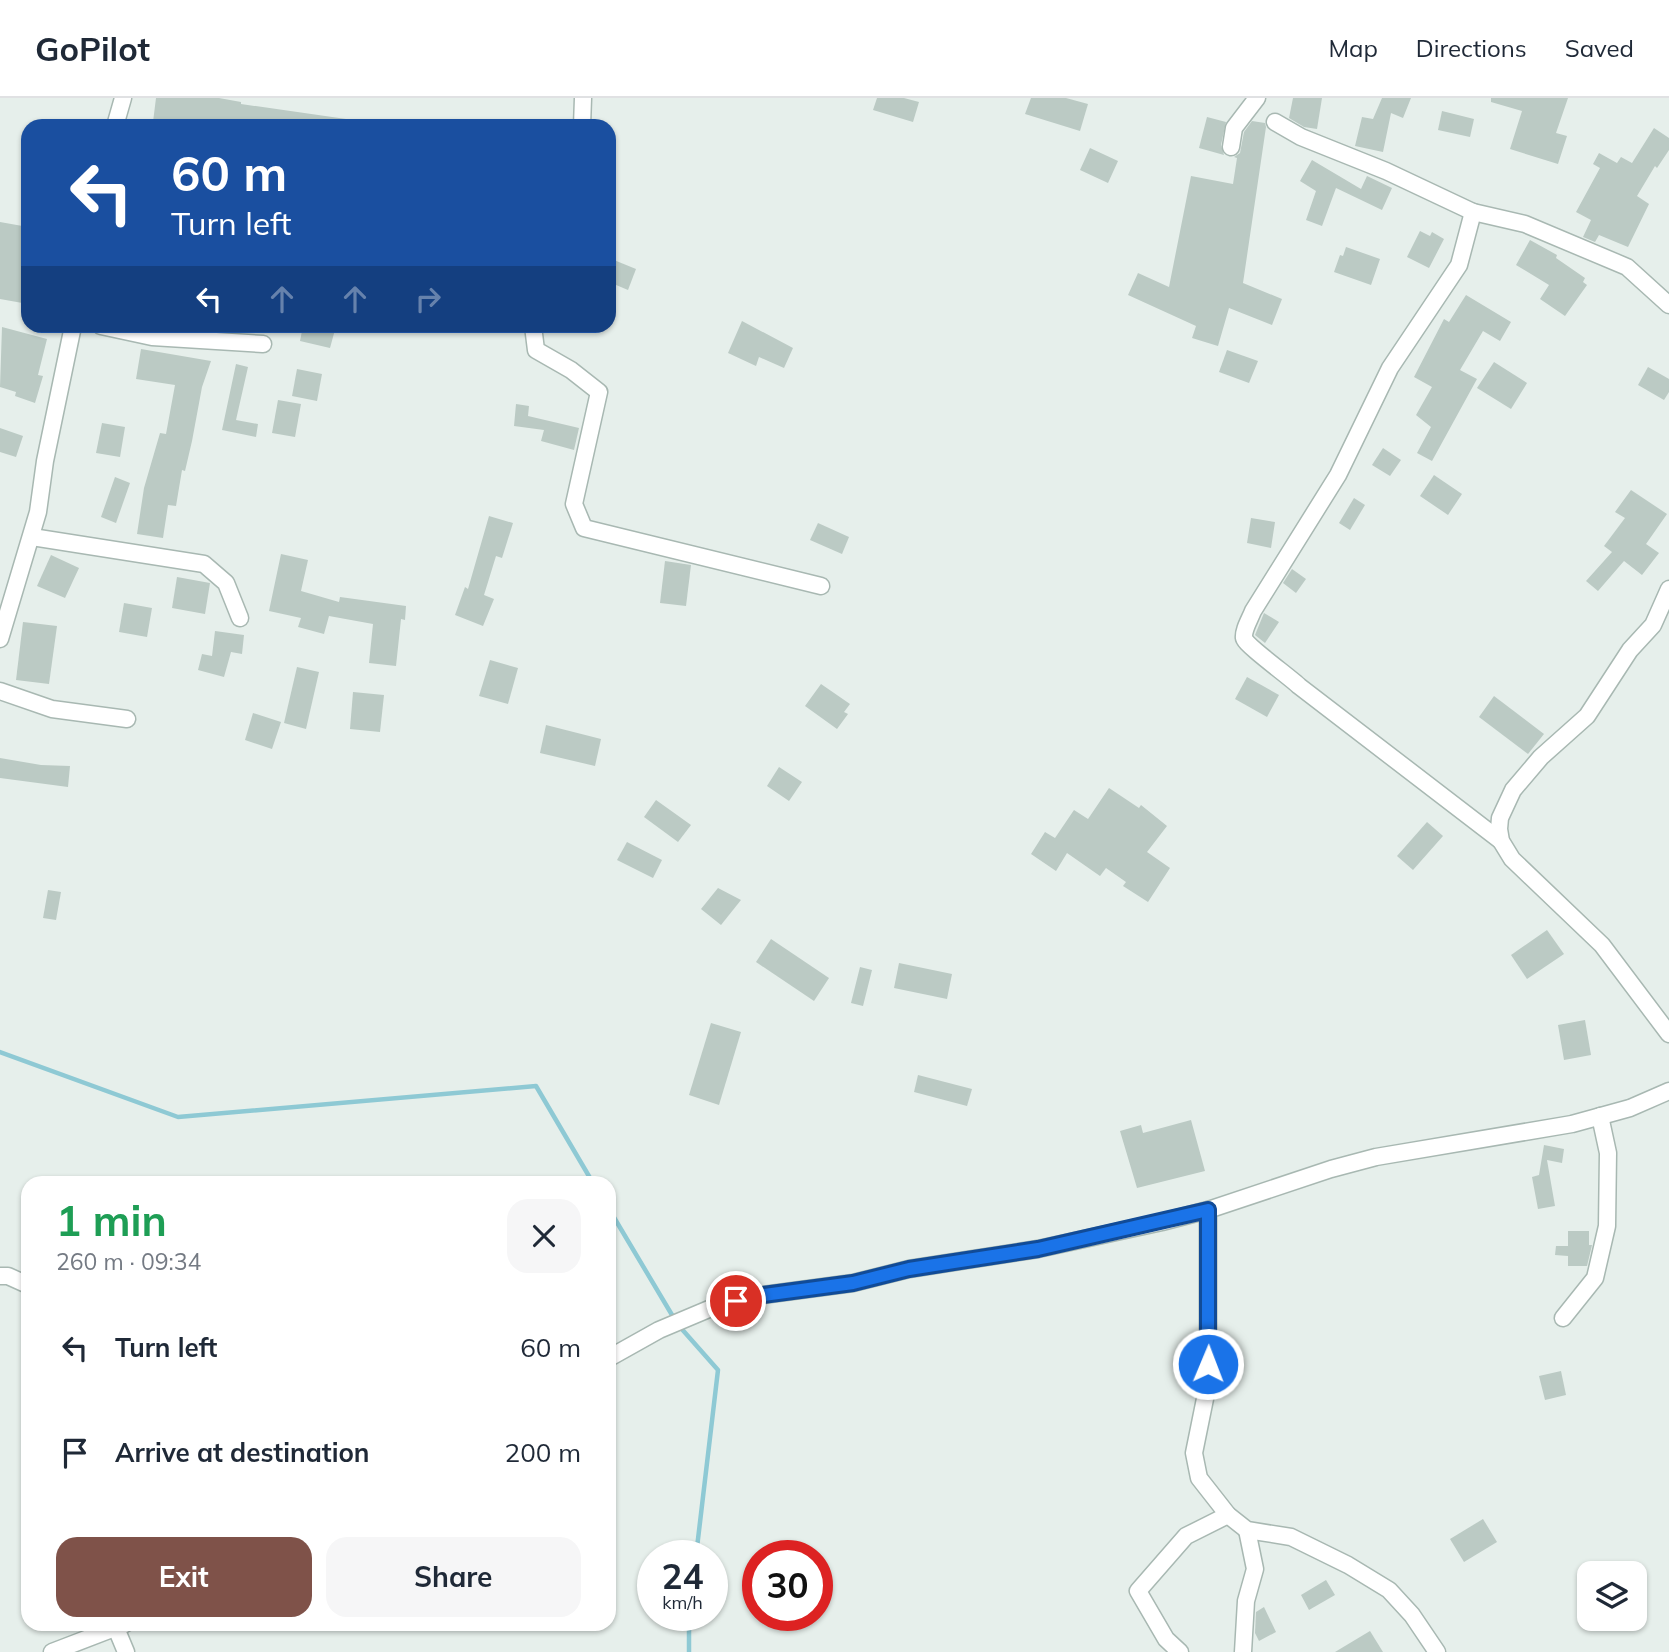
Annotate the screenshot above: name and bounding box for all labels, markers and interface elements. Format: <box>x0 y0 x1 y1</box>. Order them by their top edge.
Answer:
text: GoPilot <box>35 28 150 69</box>
text: Map <box>1328 33 1378 63</box>
text: Directions <box>1416 33 1527 63</box>
text: Saved <box>1565 33 1634 63</box>
text: 60 m <box>171 142 287 203</box>
icon: left <box>56 147 147 238</box>
text: Turn left <box>171 203 291 243</box>
icon: left <box>190 280 228 318</box>
icon: ahead <box>263 280 301 318</box>
icon: ahead <box>336 280 374 318</box>
icon: right <box>409 280 447 318</box>
text: 1 min <box>56 1194 167 1247</box>
button: close <box>507 1199 581 1273</box>
text: 260 m · 09:34 <box>56 1247 201 1276</box>
pin <box>706 1271 766 1331</box>
icon: arrive <box>717 1282 755 1320</box>
position arrow <box>1171 1327 1245 1401</box>
icon: left <box>56 1329 94 1367</box>
text: Turn left <box>115 1331 217 1364</box>
text: 60 m <box>520 1331 581 1364</box>
icon: arrive <box>56 1434 94 1472</box>
text: Arrive at destination <box>115 1436 370 1469</box>
text: 200 m <box>505 1436 581 1469</box>
button: Exit <box>56 1537 312 1617</box>
button: Share <box>326 1537 581 1617</box>
speed limit sign: 30 <box>742 1540 833 1631</box>
text: 24 <box>661 1554 704 1598</box>
map controls <box>1577 1561 1647 1631</box>
button: layers <box>1577 1561 1647 1631</box>
text: km/h <box>662 1591 703 1614</box>

